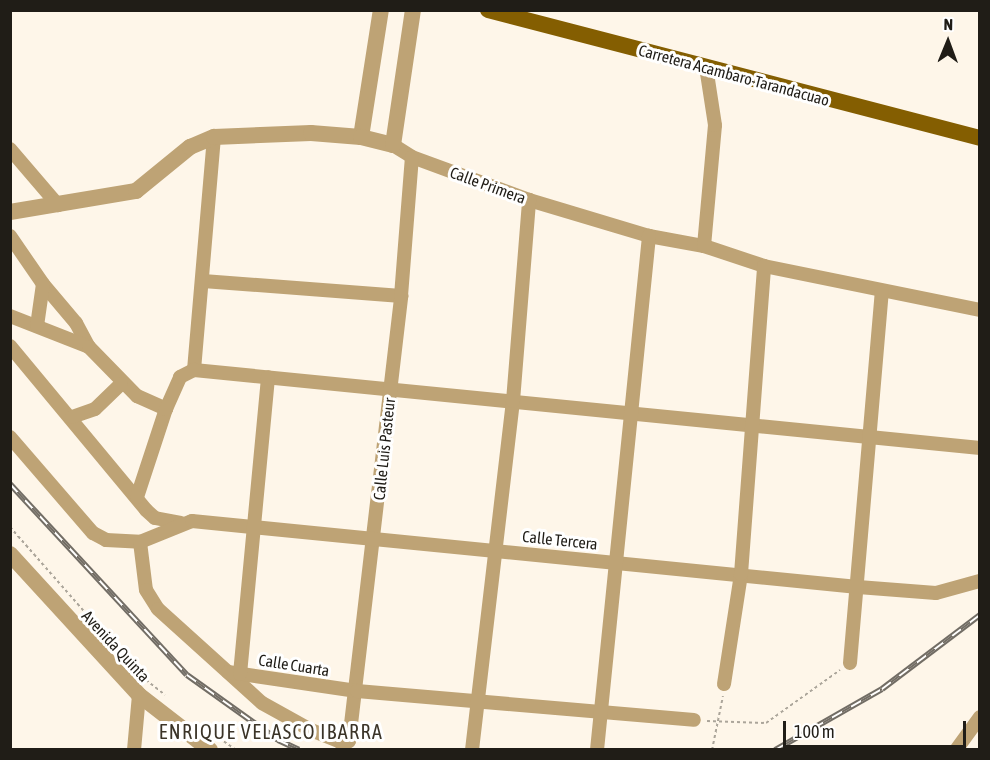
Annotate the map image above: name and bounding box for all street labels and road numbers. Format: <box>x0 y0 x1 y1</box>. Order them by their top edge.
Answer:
street label: Carretera Acambaro-Tarandacuao <box>636 40 832 110</box>
street label: Calle Primera <box>447 162 529 208</box>
street label: Calle Luis Pasteur <box>369 397 399 501</box>
street label: Calle Tercera <box>521 527 599 553</box>
street label: Avenida Quinta <box>78 606 154 686</box>
street label: Calle Cuarta <box>257 650 331 680</box>

